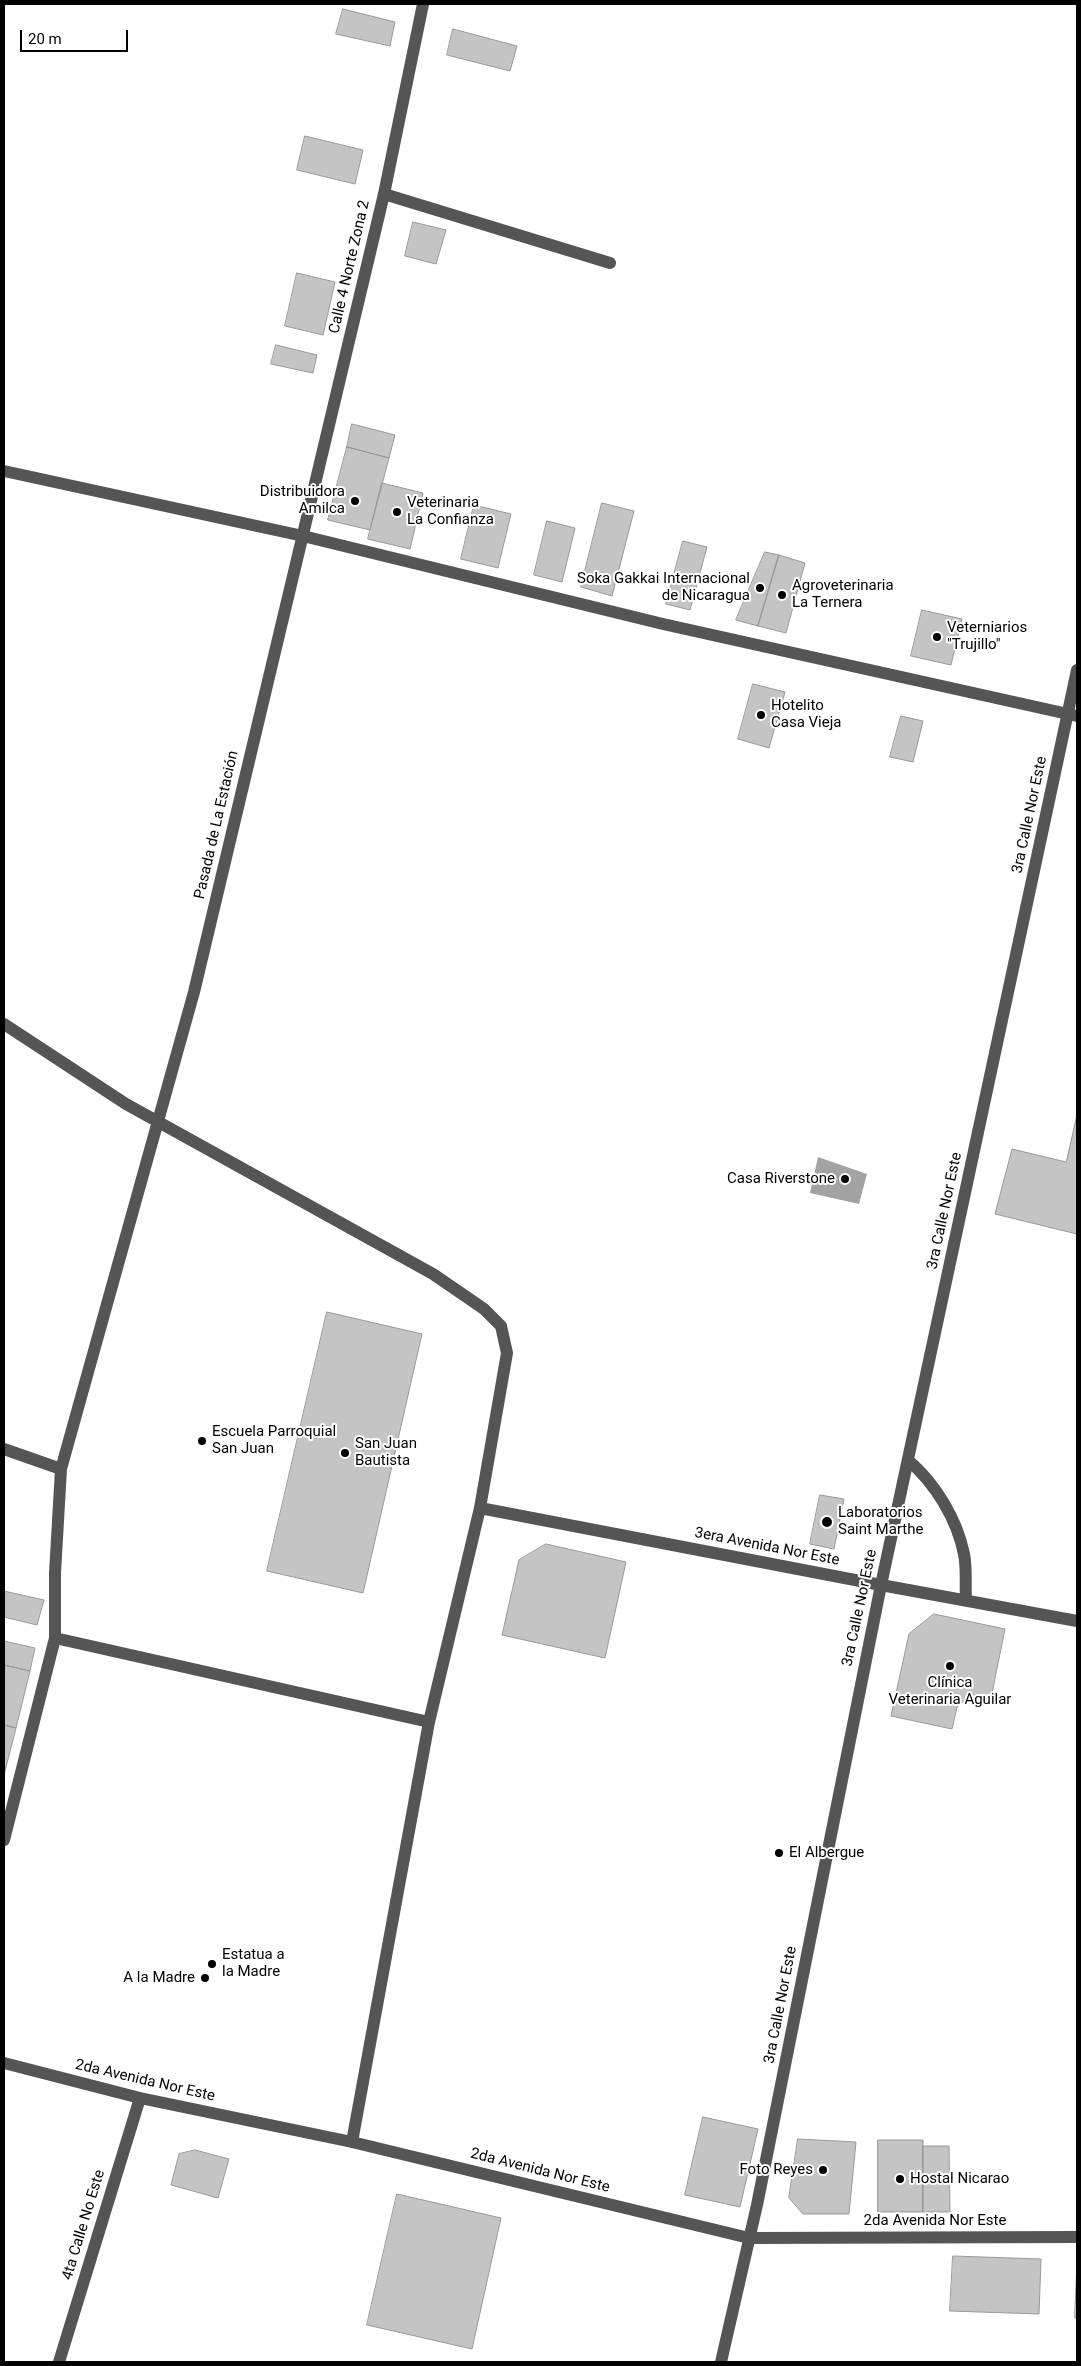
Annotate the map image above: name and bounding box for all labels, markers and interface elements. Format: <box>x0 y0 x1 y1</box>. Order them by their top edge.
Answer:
scale bar <box>22 20 130 52</box>
text: 20 m <box>28 30 62 48</box>
street label: Calle 4 Norte Zona 2 <box>326 199 374 335</box>
place label: Distribuidora Amilca <box>260 483 345 518</box>
place label: Veterinaria La Confianza <box>407 494 494 529</box>
marker: Distribuidora Amilca <box>349 495 361 507</box>
marker: Veterinaria La Confianza <box>391 506 403 518</box>
place label: Soka Gakkai Internacional de Nicaragua <box>577 570 750 605</box>
place label: Agroveterinaria La Ternera <box>792 577 894 612</box>
marker: Soka Gakkai Internacional de Nicaragua <box>754 582 766 594</box>
marker: Agroveterinaria La Ternera <box>776 589 788 601</box>
place label: Veterniarios "Trujillo" <box>947 619 1027 654</box>
marker: Veterniarios "Trujillo" <box>931 631 943 643</box>
place label: Hotelito Casa Vieja <box>771 697 841 732</box>
marker: Hotelito Casa Vieja <box>755 709 767 721</box>
street label: Pasada de La Estación <box>191 749 243 901</box>
street label: 3ra Calle Nor Este <box>1009 755 1051 875</box>
street label: 3ra Calle Nor Este <box>924 1151 966 1271</box>
place label: Casa Riverstone <box>727 1170 835 1188</box>
marker: Casa Riverstone <box>839 1173 851 1185</box>
place label: Escuela Parroquial San Juan <box>212 1423 336 1458</box>
marker: Escuela Parroquial San Juan <box>196 1435 208 1447</box>
place label: San Juan Bautista <box>355 1435 417 1470</box>
marker: San Juan Bautista <box>339 1447 351 1459</box>
place label: Laboratorios Saint Marthe <box>838 1504 923 1539</box>
marker: Laboratorios Saint Marthe <box>820 1515 834 1529</box>
street label: 3era Avenida Nor Este <box>693 1524 841 1570</box>
street label: 3ra Calle Nor Este <box>839 1548 881 1668</box>
marker: Clínica Veterinaria Aguilar <box>944 1660 956 1672</box>
place label: Clínica Veterinaria Aguilar <box>889 1674 1011 1709</box>
place label: El Albergue <box>789 1844 864 1862</box>
marker: El Albergue <box>773 1847 785 1859</box>
street label: 3ra Calle Nor Este <box>761 1945 801 2065</box>
place label: Estatua a la Madre <box>222 1946 285 1981</box>
marker: Estatua a la Madre <box>206 1958 218 1970</box>
place label: A la Madre <box>123 1969 195 1987</box>
marker: A la Madre <box>199 1972 211 1984</box>
street label: 2da Avenida Nor Este <box>73 2056 217 2106</box>
street label: 2da Avenida Nor Este <box>469 2145 611 2197</box>
place label: Foto Reyes <box>739 2161 813 2179</box>
marker: Foto Reyes <box>817 2164 829 2176</box>
street label: 4ta Calle No Este <box>59 2168 109 2282</box>
place label: Hostal Nicarao <box>910 2170 1009 2188</box>
marker: Hostal Nicarao <box>894 2173 906 2185</box>
street label: 2da Avenida Nor Este <box>864 2212 1006 2230</box>

